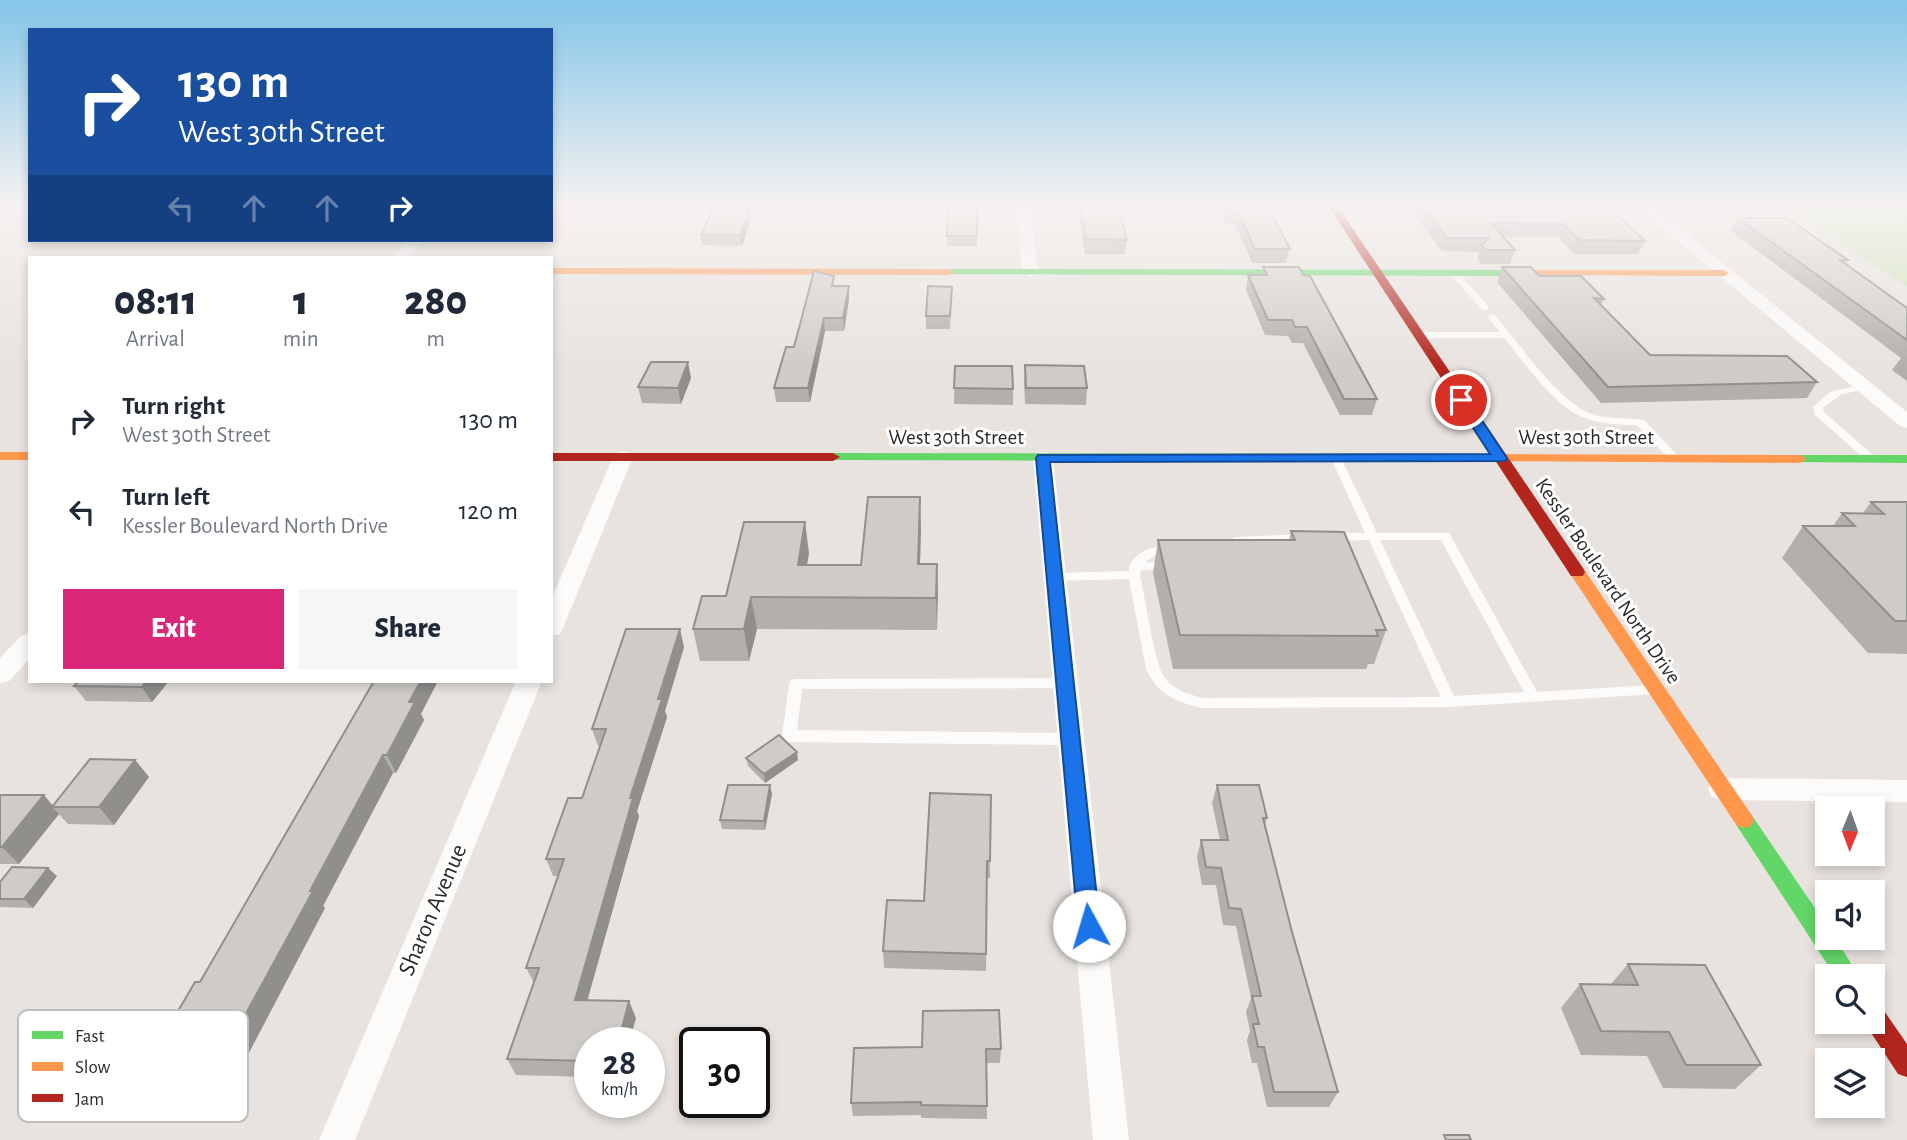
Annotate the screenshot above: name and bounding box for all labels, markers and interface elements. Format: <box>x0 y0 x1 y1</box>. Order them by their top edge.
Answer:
icon: right <box>63 56 154 147</box>
text: 130 m <box>178 58 289 107</box>
text: West 30th Street <box>178 116 385 148</box>
icon: left <box>162 189 200 227</box>
icon: ahead <box>235 189 273 227</box>
icon: ahead <box>308 189 346 227</box>
icon: right <box>381 189 419 227</box>
text: 08:11 <box>114 280 197 322</box>
text: 1 <box>293 280 308 322</box>
text: 280 <box>404 280 467 322</box>
text: Arrival <box>126 328 185 351</box>
text: min <box>283 328 319 351</box>
text: m <box>427 328 445 351</box>
pin <box>1431 370 1491 430</box>
icon: arrive <box>1442 381 1480 419</box>
text: Turn right <box>122 393 225 419</box>
icon: right <box>63 402 101 440</box>
text: 130 m <box>460 407 518 433</box>
text: West 30th Street <box>122 424 271 447</box>
street label: West 30th Street <box>888 427 1024 448</box>
street label: West 30th Street <box>1518 427 1654 448</box>
street label: Kessler Boulevard North Drive <box>1531 474 1685 688</box>
text: Turn left <box>122 484 210 510</box>
icon: left <box>63 493 101 531</box>
text: 120 m <box>458 498 518 524</box>
text: Kessler Boulevard North Drive <box>122 515 388 538</box>
button: Exit <box>63 589 284 669</box>
button: Share <box>298 589 518 669</box>
north arrow <box>1815 796 1885 866</box>
map controls <box>1815 796 1885 1118</box>
street label: Sharon Avenue <box>395 841 471 979</box>
button: sound <box>1815 880 1885 950</box>
position arrow <box>1052 889 1126 963</box>
button: search <box>1815 964 1885 1034</box>
legend <box>18 1010 248 1122</box>
text: Fast <box>75 1027 105 1046</box>
speed limit sign: 30 <box>679 1027 770 1118</box>
text: 28 <box>603 1046 636 1081</box>
button: layers <box>1815 1048 1885 1118</box>
text: Slow <box>75 1058 111 1077</box>
text: km/h <box>601 1081 638 1099</box>
text: Jam <box>75 1090 104 1109</box>

